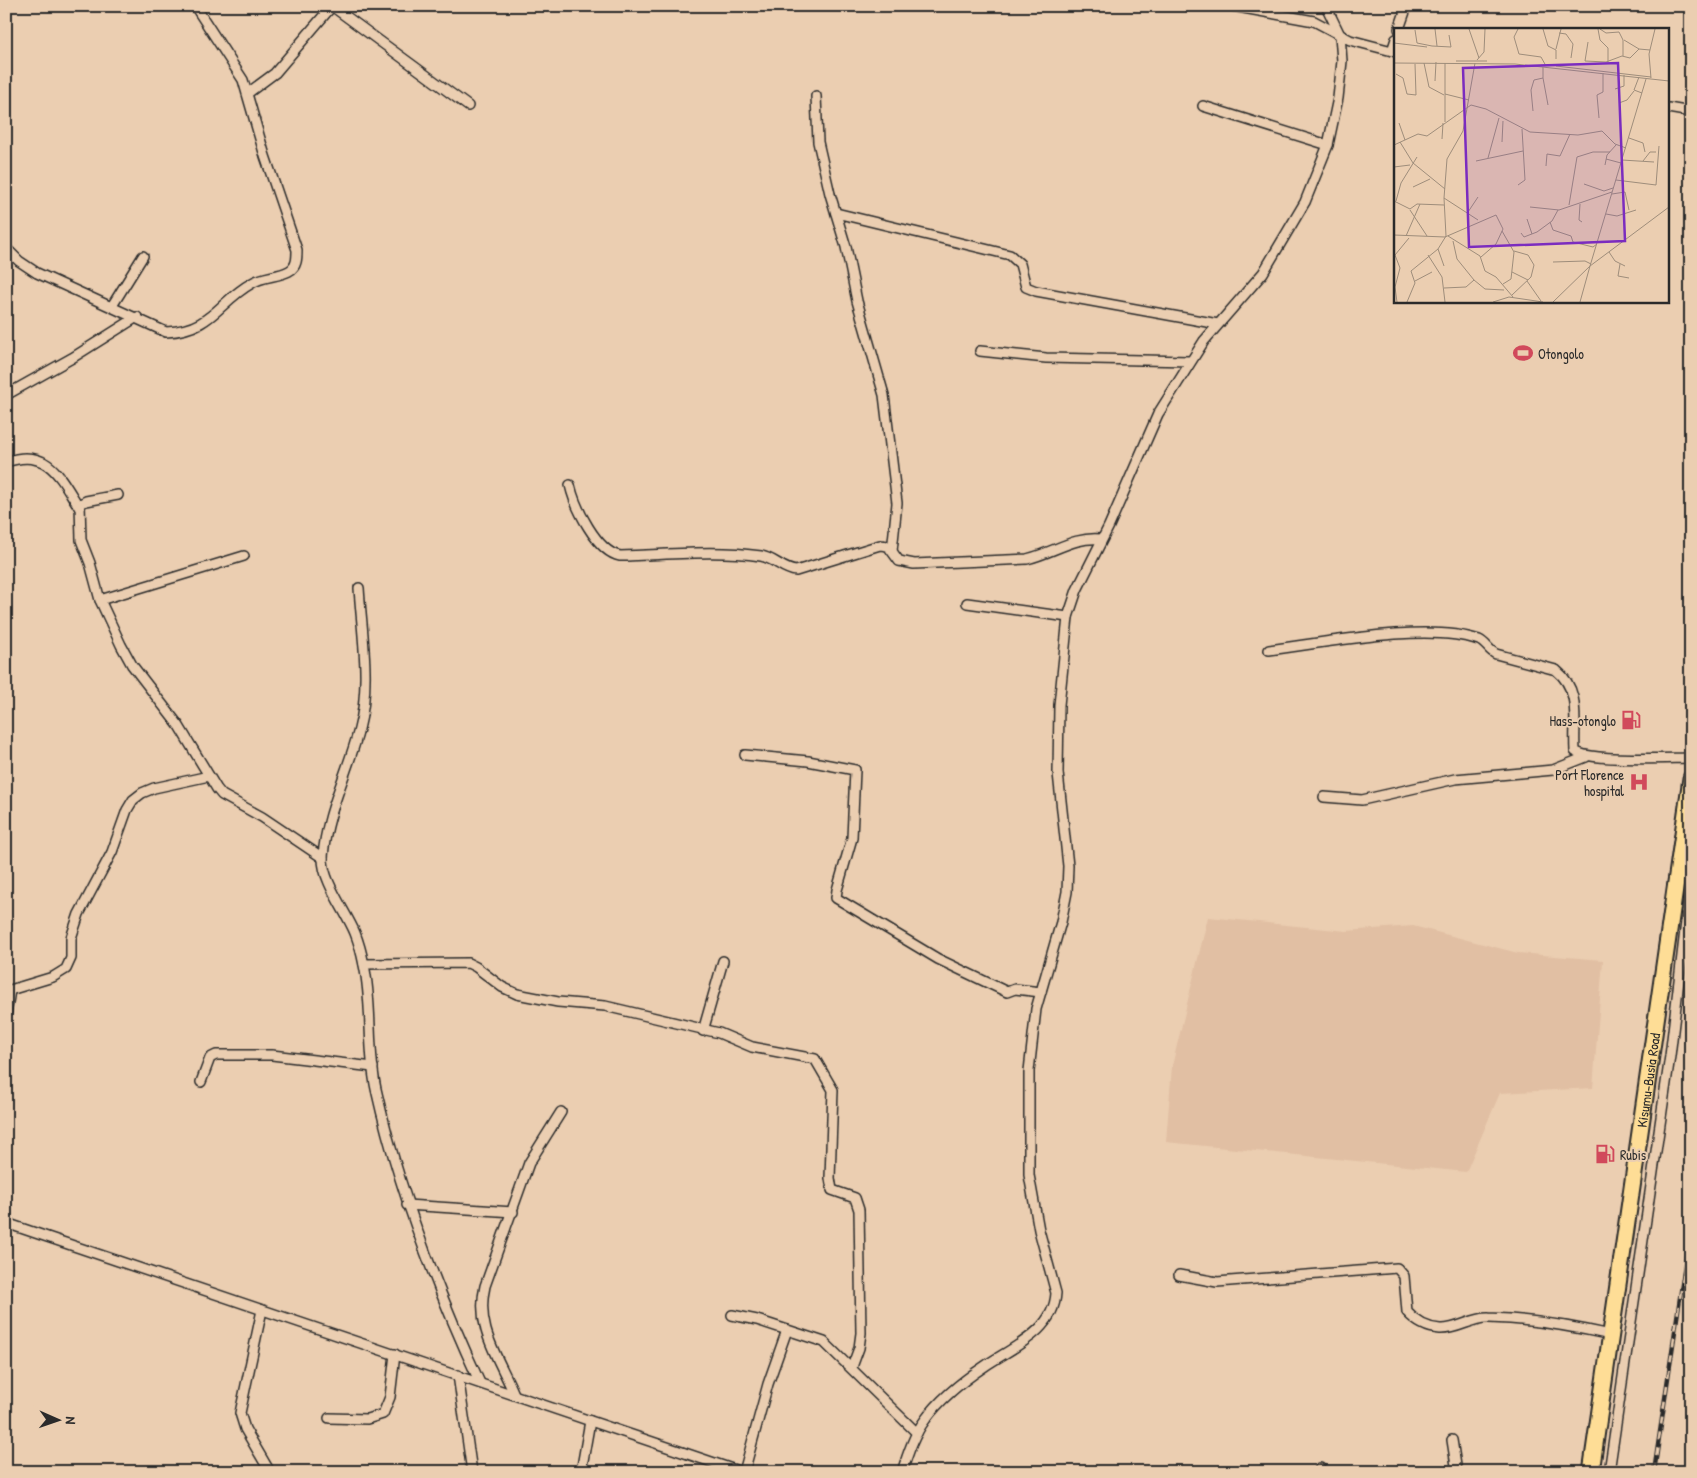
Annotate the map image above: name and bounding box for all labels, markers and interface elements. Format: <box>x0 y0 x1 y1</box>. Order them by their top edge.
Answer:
inset map <box>1394 28 1670 302</box>
sports icon: Otongolo <box>1512 342 1534 364</box>
place label: Otongolo <box>1538 344 1584 364</box>
fuel station icon: Hass-otonglo <box>1620 709 1642 731</box>
place label: Hass-otonglo <box>1550 711 1616 731</box>
place label: Port Florence hospital <box>1555 765 1624 801</box>
hospital icon: Port Florence hospital <box>1628 771 1650 793</box>
street label: Kisumu-Busia Road <box>1631 1031 1664 1129</box>
fuel station icon: Rubis <box>1594 1143 1616 1165</box>
place label: Rubis <box>1620 1145 1646 1164</box>
north arrow <box>32 1396 82 1446</box>
text: N <box>62 1416 81 1425</box>

